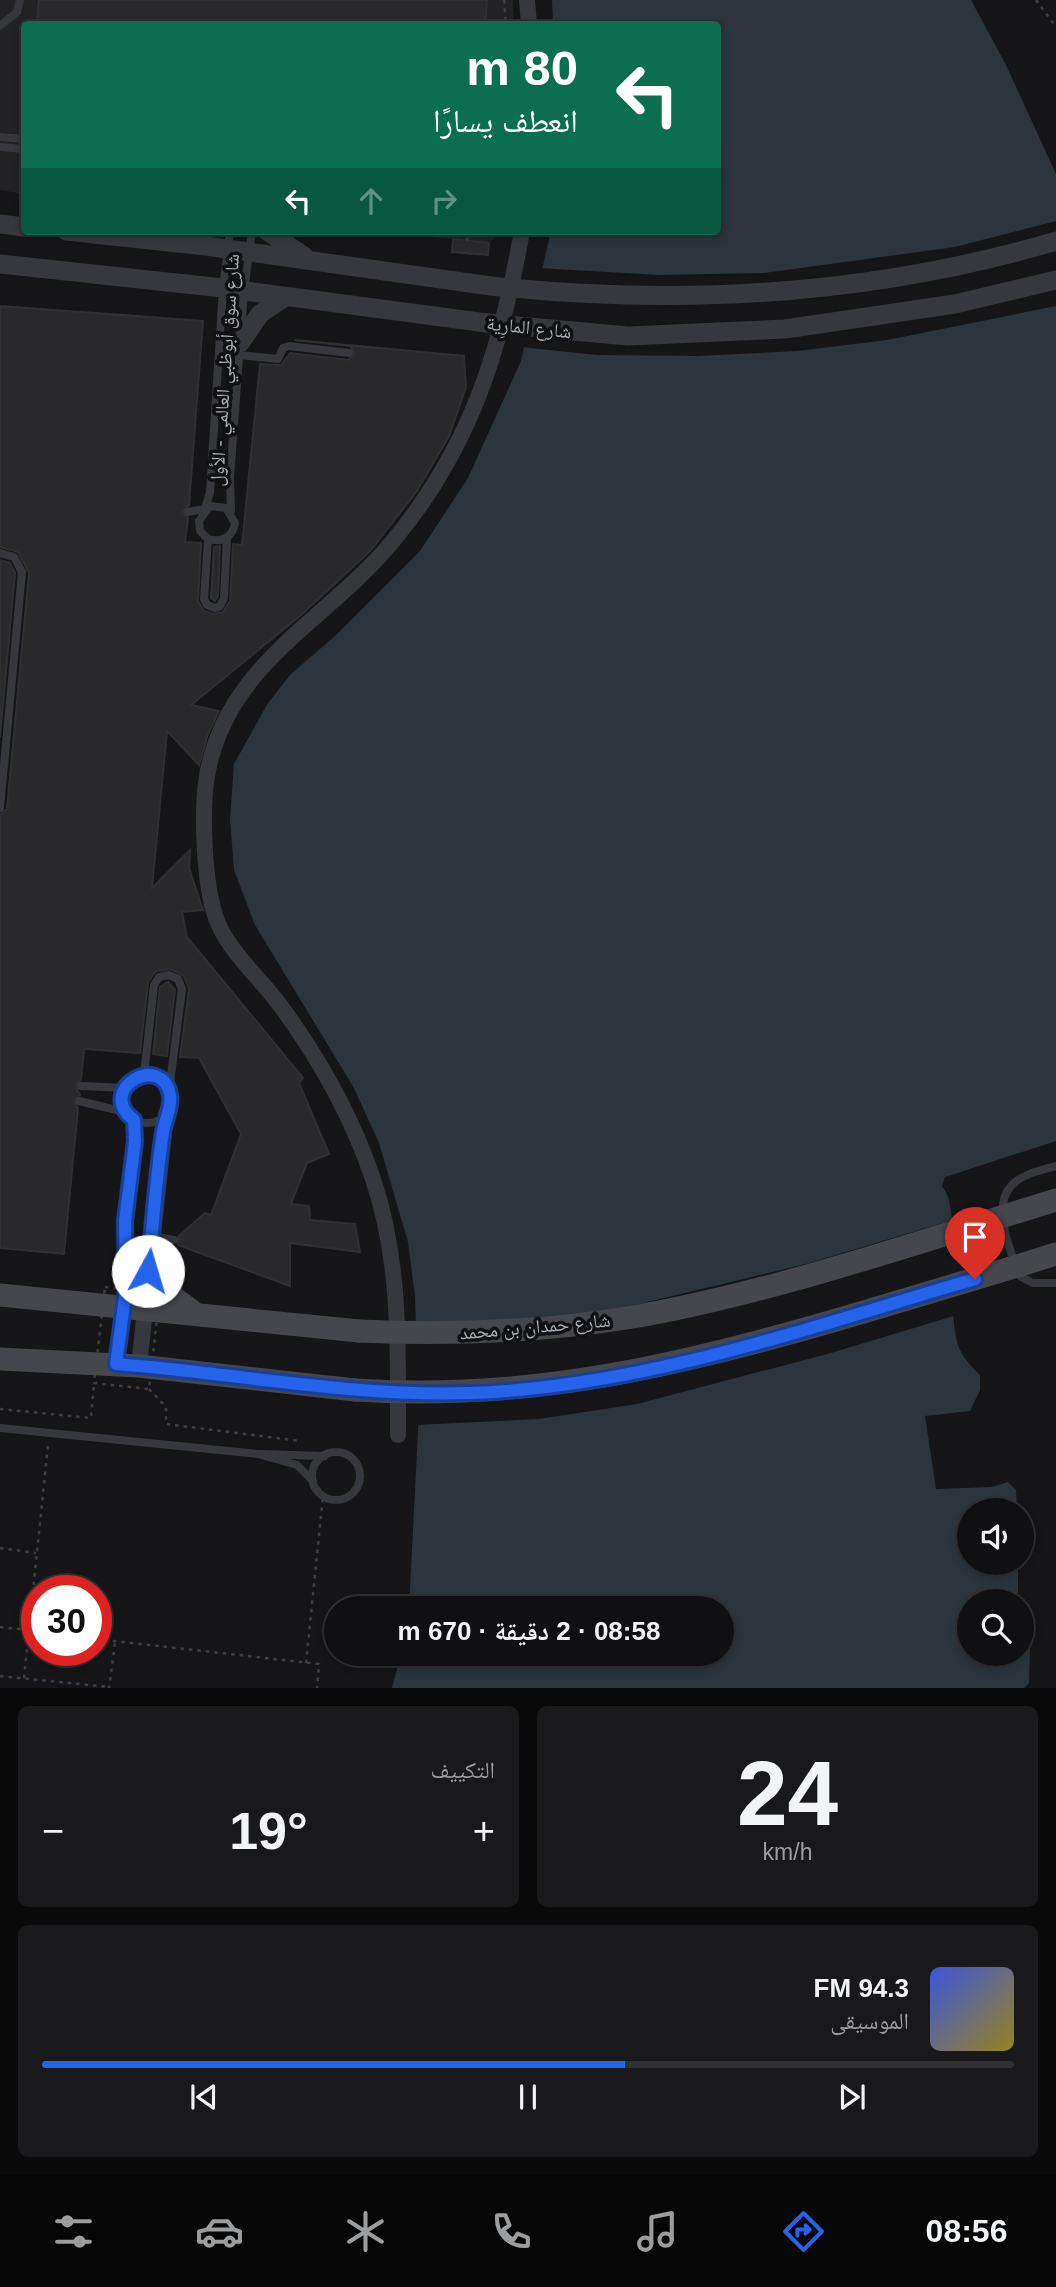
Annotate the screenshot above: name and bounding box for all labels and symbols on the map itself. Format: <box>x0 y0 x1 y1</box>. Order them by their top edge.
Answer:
street label: شارع سوق أبوظبي العالمي - الأول <box>205 253 248 487</box>
street label: شارع المارِية <box>485 313 572 347</box>
pin <box>945 1207 1005 1279</box>
position arrow <box>111 1234 185 1308</box>
street label: شارع حمدان بن محمد <box>459 1309 611 1345</box>
speed limit sign: 30 <box>21 1575 112 1666</box>

